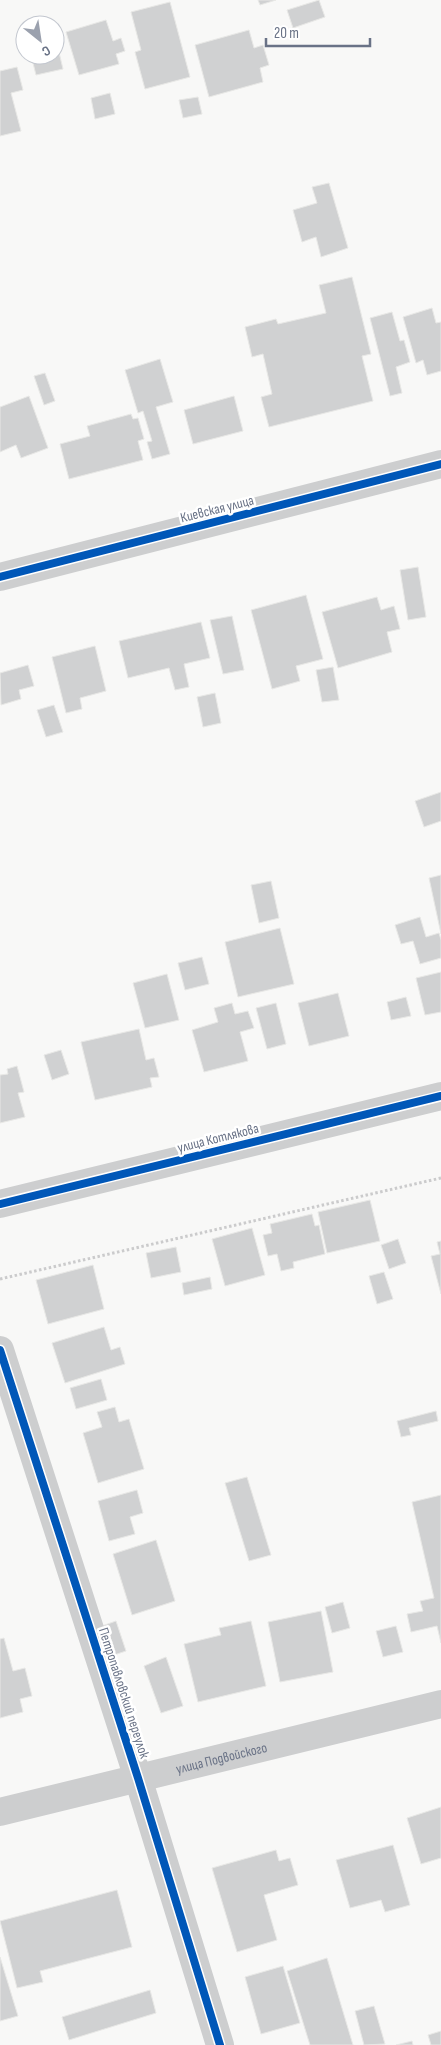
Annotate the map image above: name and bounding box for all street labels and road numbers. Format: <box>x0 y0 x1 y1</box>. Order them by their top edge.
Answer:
street label: Киевская улица <box>179 492 255 526</box>
street label: улица Котлякова <box>176 1120 260 1156</box>
street label: Петропавловский переулок <box>95 1626 153 1761</box>
street label: улица Подвойского <box>174 1738 269 1777</box>

